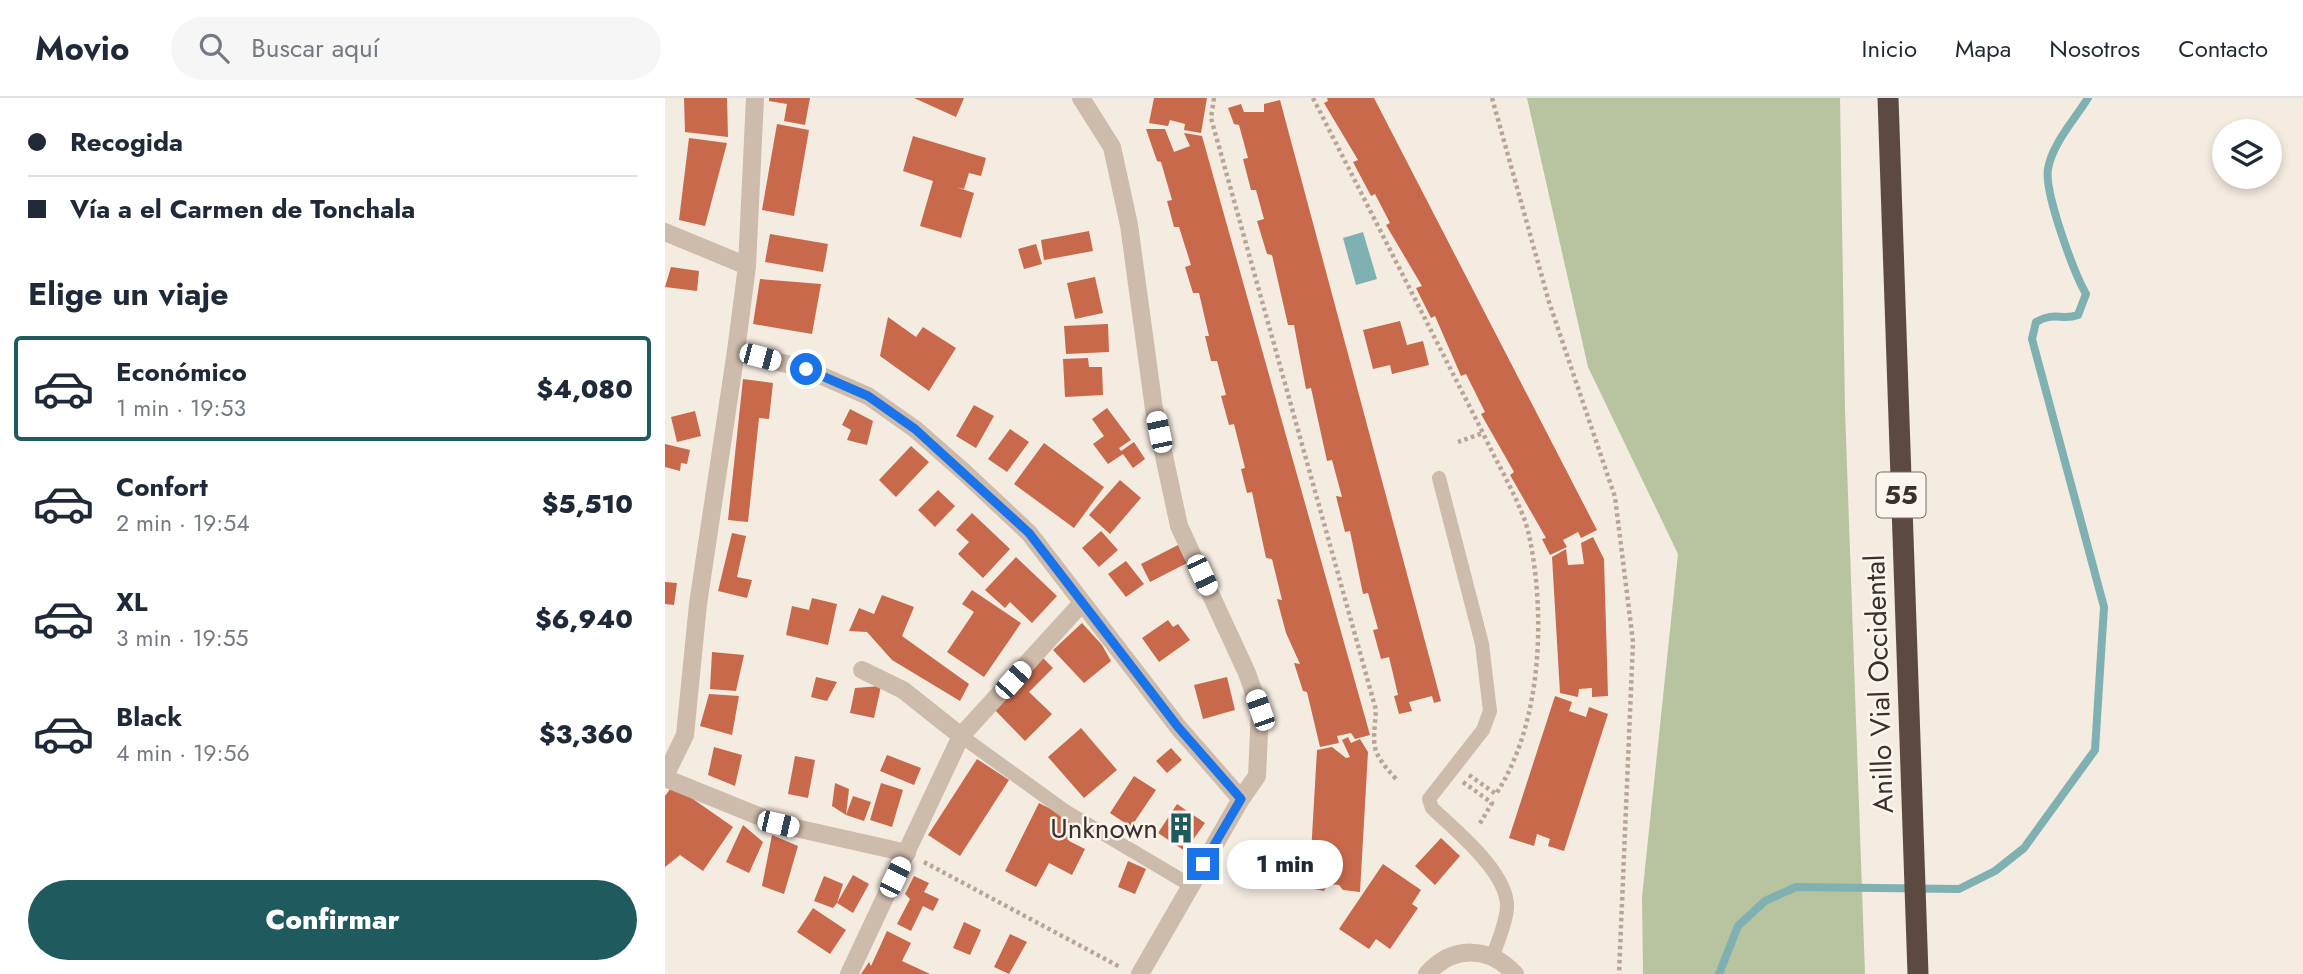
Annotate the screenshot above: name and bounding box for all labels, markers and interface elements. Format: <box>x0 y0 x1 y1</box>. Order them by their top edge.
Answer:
search box <box>171 17 661 80</box>
text: Movio <box>35 25 129 72</box>
icon: search <box>195 29 233 67</box>
text: Buscar aquí <box>251 29 379 67</box>
text: Inicio <box>1862 31 1917 66</box>
text: Mapa <box>1955 31 2011 66</box>
text: Nosotros <box>2049 31 2140 66</box>
text: Contacto <box>2178 31 2268 66</box>
map controls <box>2212 119 2282 189</box>
button: layers <box>2212 119 2282 189</box>
text: Recogida <box>70 123 183 161</box>
text: Vía a el Carmen de Tonchala <box>70 190 415 228</box>
text: Elige un viaje <box>28 271 229 317</box>
car <box>737 341 784 373</box>
text: Económico <box>116 353 247 391</box>
route start <box>790 353 822 385</box>
icon: car <box>32 357 95 420</box>
text: $4,080 <box>537 370 633 408</box>
text: 1 min · 19:53 <box>116 391 246 425</box>
car <box>1145 409 1174 455</box>
text: Confort <box>116 468 208 506</box>
icon: car <box>32 472 95 535</box>
road number: 55 <box>1877 472 1925 518</box>
text: $5,510 <box>542 485 633 523</box>
text: 2 min · 19:54 <box>116 506 250 540</box>
car <box>1184 552 1221 598</box>
street label: Anillo Vial Occidental <box>1854 554 1904 814</box>
text: XL <box>116 583 148 621</box>
icon: car <box>32 587 95 650</box>
text: $6,940 <box>535 600 633 638</box>
text: 3 min · 19:55 <box>116 621 249 655</box>
car <box>992 657 1035 703</box>
car <box>1244 687 1277 733</box>
text: Black <box>116 698 182 736</box>
icon: car <box>32 702 95 765</box>
text: $3,360 <box>539 715 633 753</box>
text: 4 min · 19:56 <box>116 736 250 770</box>
place label: Unknown <box>1050 808 1158 849</box>
car <box>756 809 801 839</box>
building icon: Unknown <box>1164 811 1198 845</box>
callout: 1 min <box>1227 840 1343 888</box>
text: 1 min <box>1256 847 1314 881</box>
route end <box>1187 848 1219 880</box>
car <box>877 854 914 900</box>
button: Confirmar <box>28 880 637 960</box>

